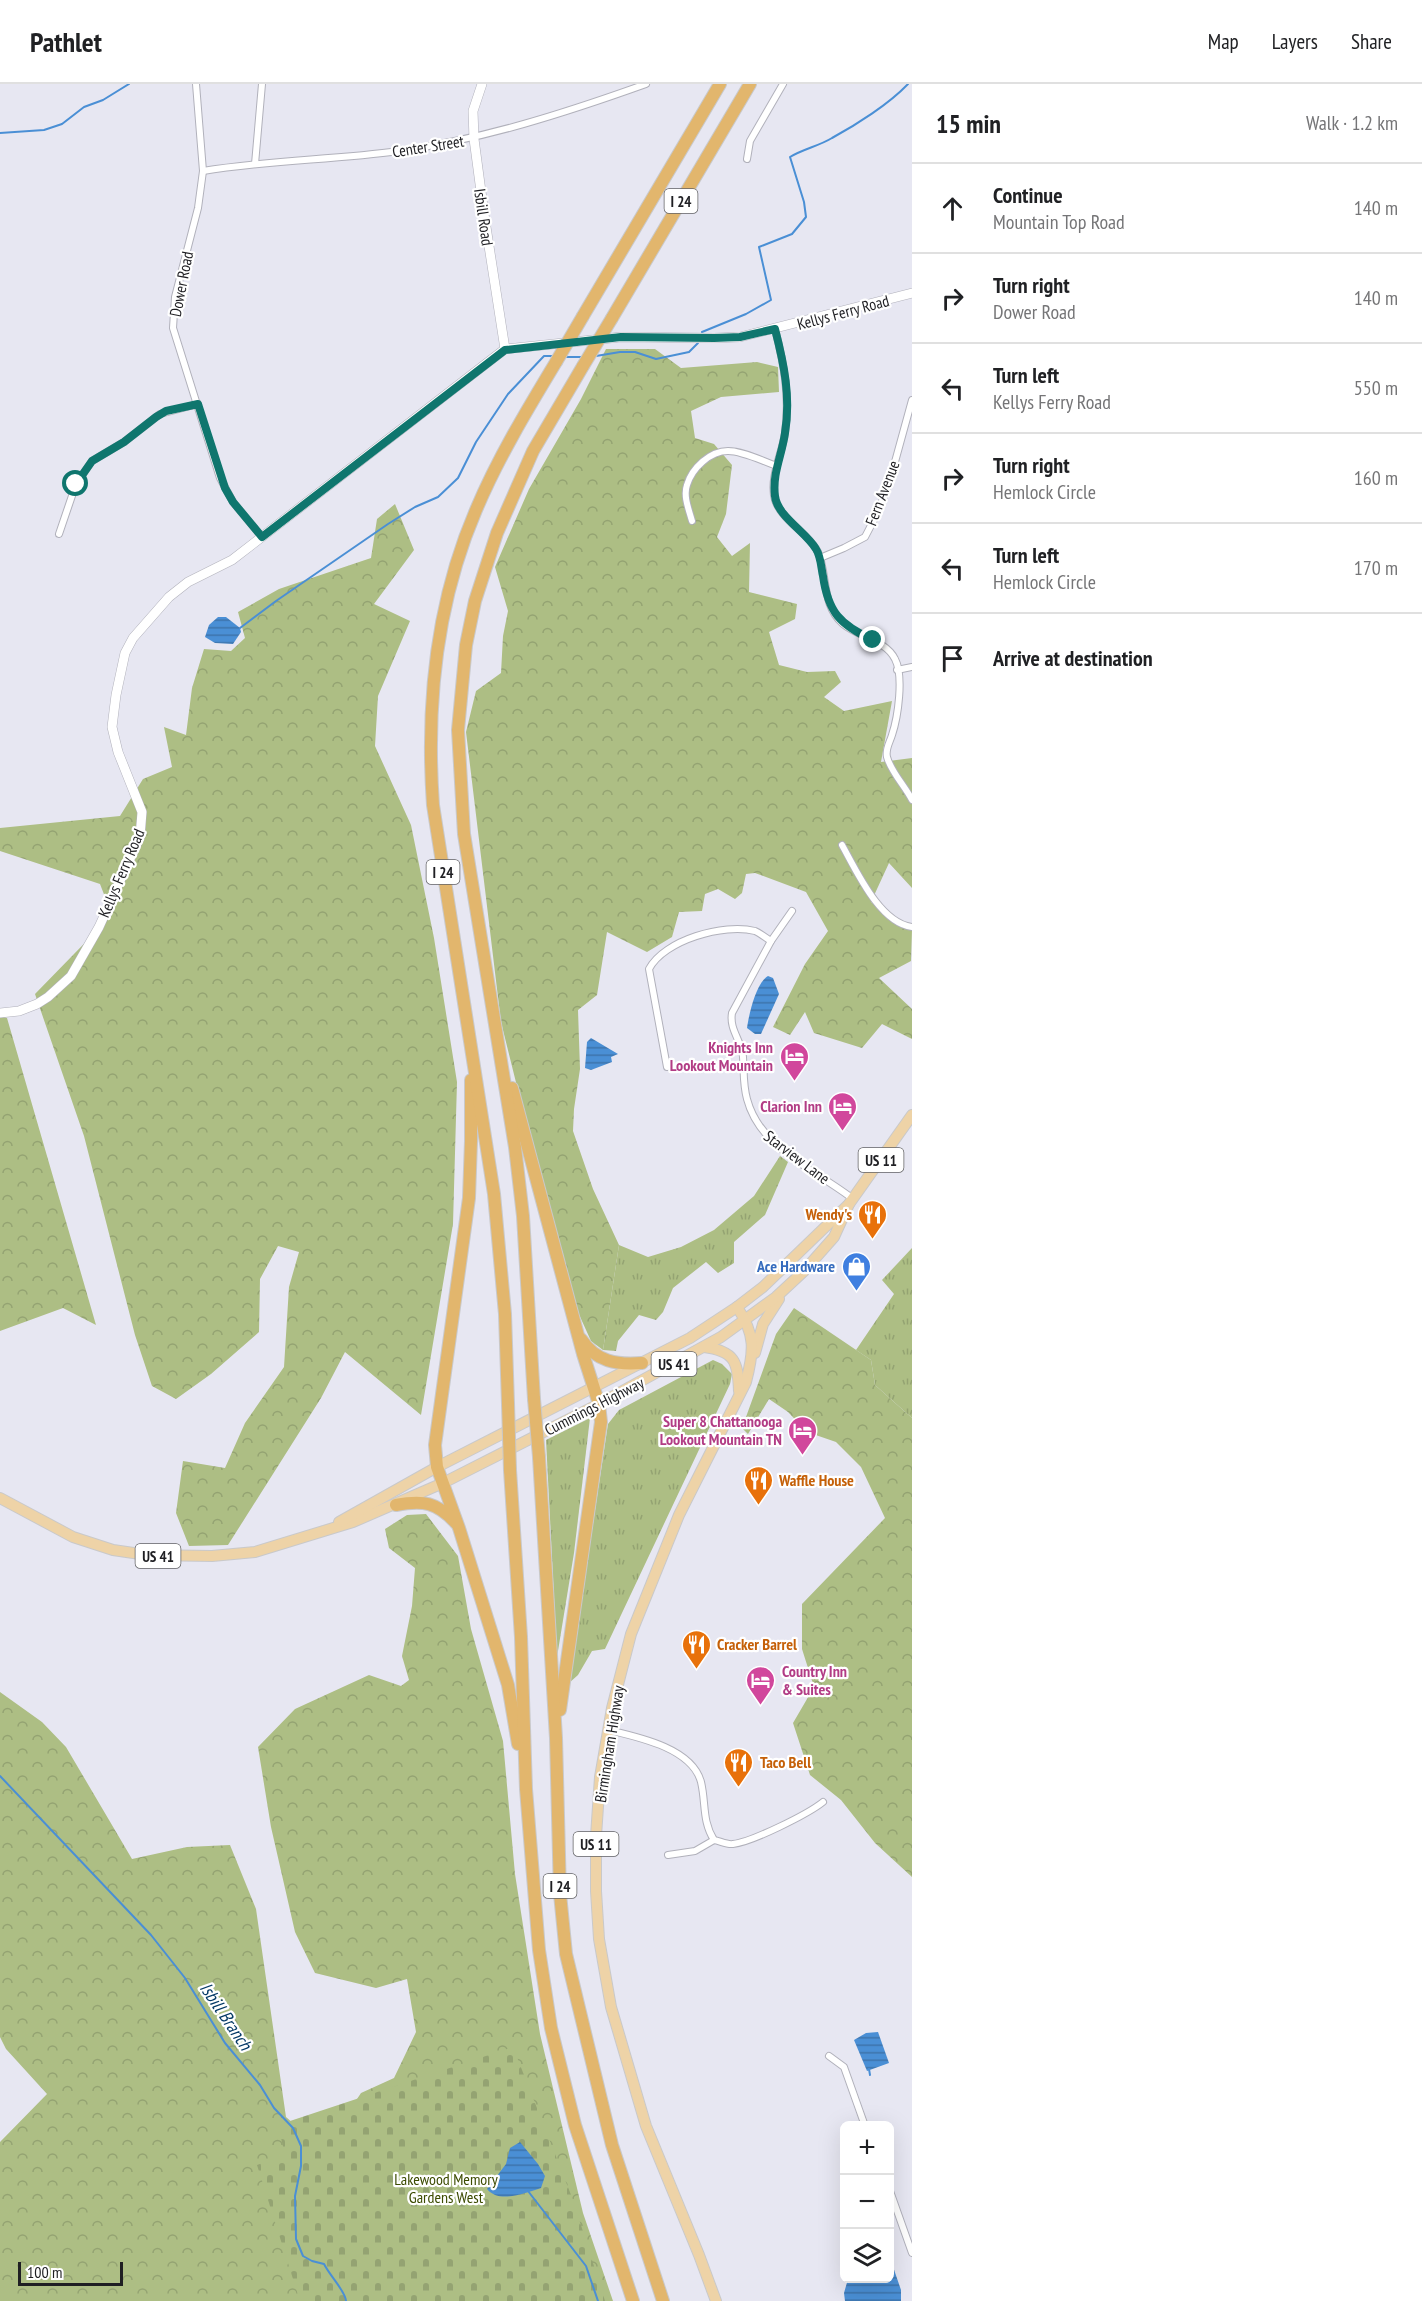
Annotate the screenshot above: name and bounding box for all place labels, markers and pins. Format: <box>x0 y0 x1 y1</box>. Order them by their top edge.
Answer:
place label: Knights Inn Lookout Mountain <box>670 1037 773 1075</box>
hotel icon: Knights Inn Lookout Mountain <box>778 1040 810 1082</box>
hotel icon: Clarion Inn <box>827 1090 859 1132</box>
place label: Clarion Inn <box>760 1096 822 1116</box>
restaurant icon: Wendy's <box>857 1198 889 1240</box>
place label: Wendy's <box>805 1204 852 1224</box>
shop icon: Ace Hardware <box>840 1250 872 1292</box>
place label: Ace Hardware <box>756 1256 835 1276</box>
place label: Super 8 Chattanooga Lookout Mountain TN <box>660 1411 782 1449</box>
hotel icon: Super 8 Chattanooga Lookout Mountain TN <box>787 1414 819 1456</box>
restaurant icon: Waffle House <box>742 1464 774 1506</box>
place label: Waffle House <box>778 1470 854 1490</box>
restaurant icon: Cracker Barrel <box>680 1628 712 1670</box>
place label: Cracker Barrel <box>717 1634 797 1654</box>
place label: Country Inn & Suites <box>782 1661 847 1699</box>
hotel icon: Country Inn & Suites <box>745 1664 777 1706</box>
restaurant icon: Taco Bell <box>723 1746 755 1788</box>
place label: Taco Bell <box>760 1752 811 1772</box>

